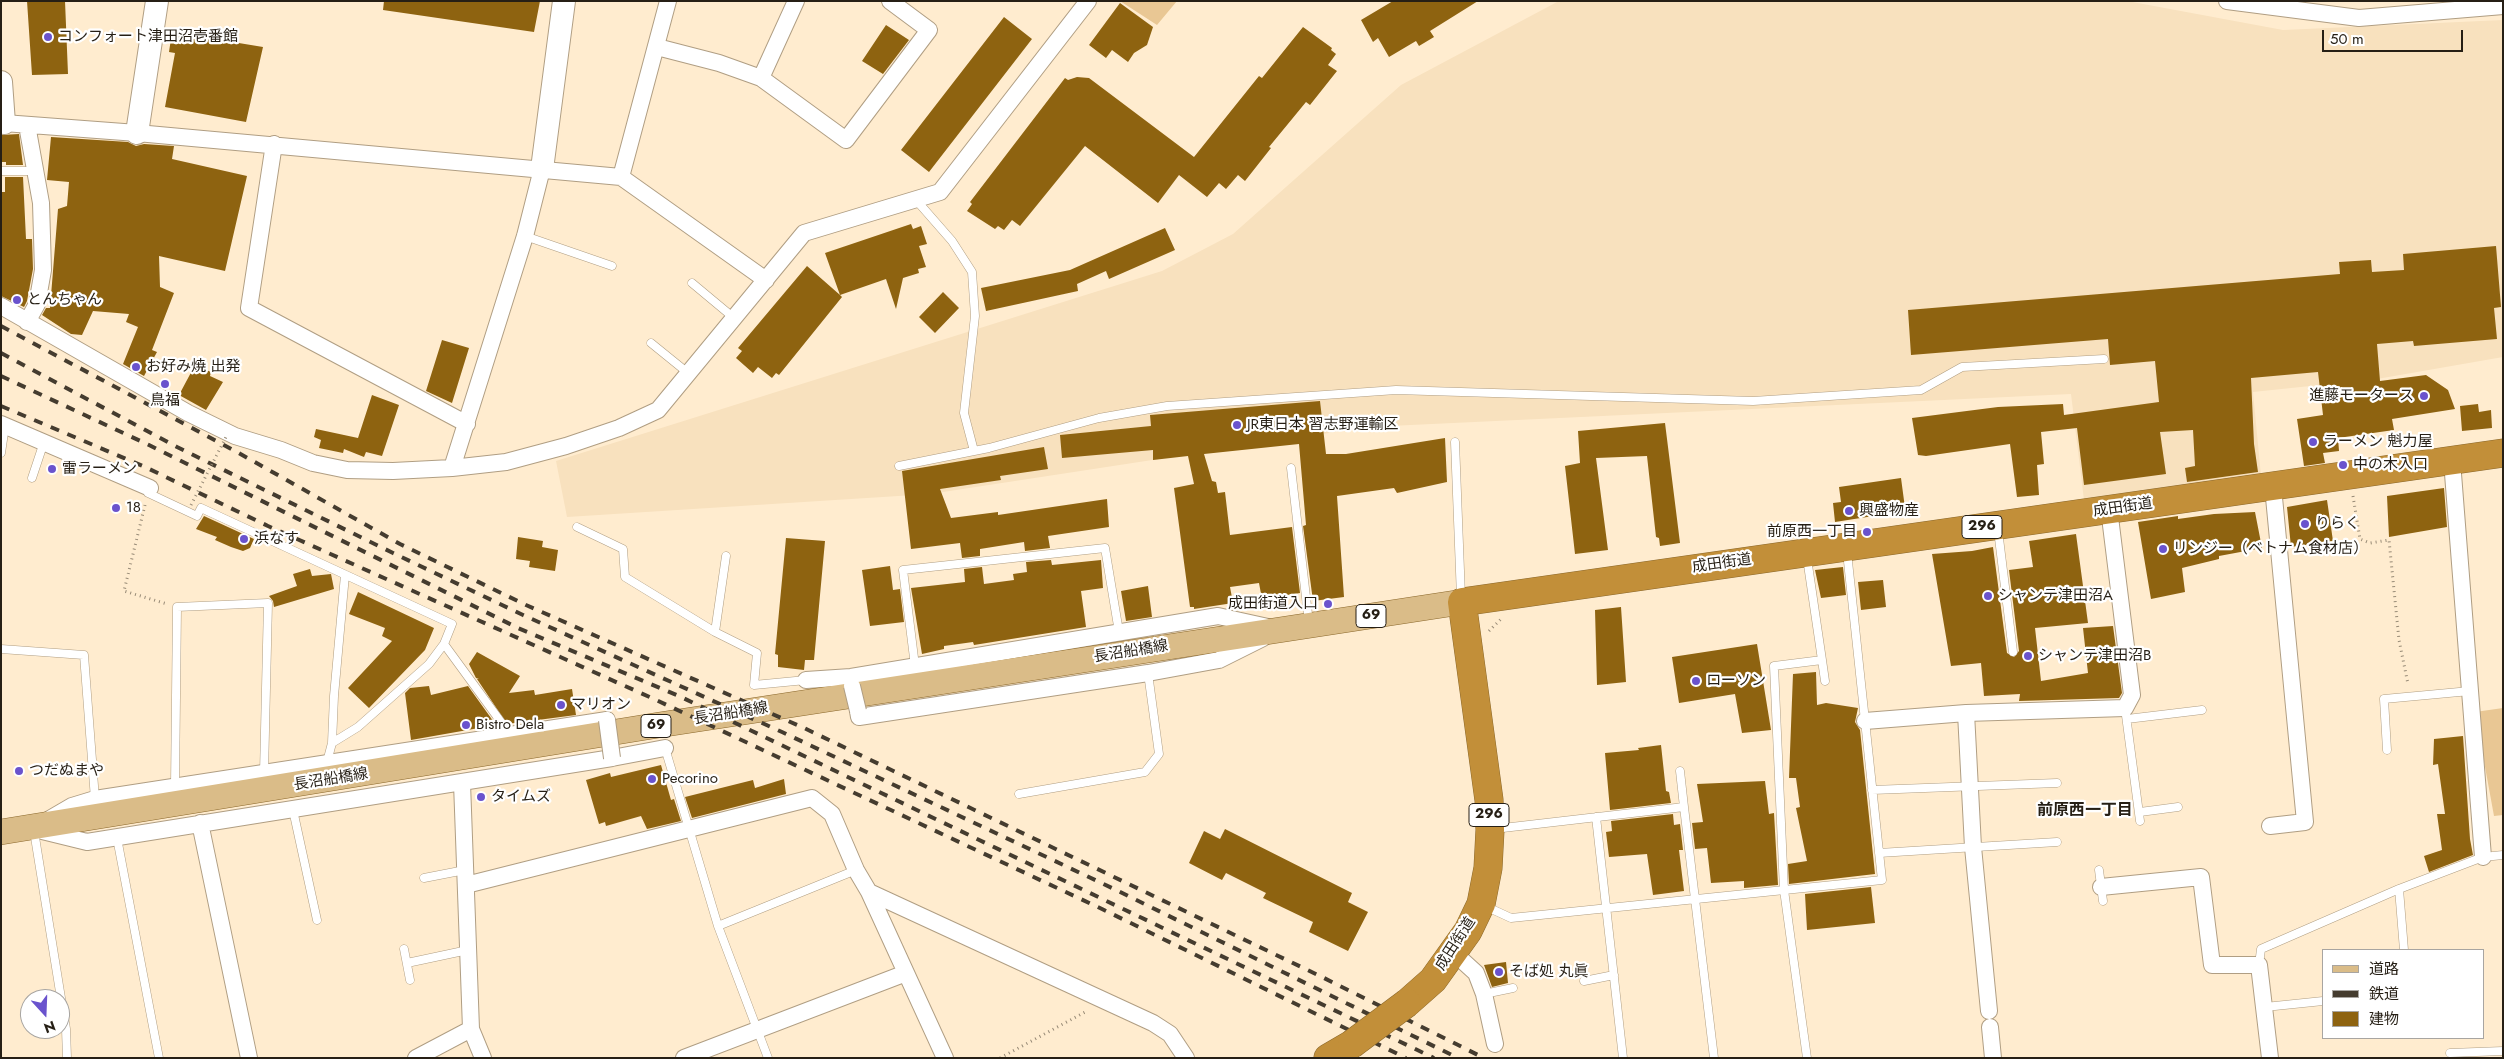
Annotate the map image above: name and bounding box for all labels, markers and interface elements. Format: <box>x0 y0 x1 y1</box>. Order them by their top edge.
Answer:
scale bar <box>2324 20 2465 52</box>
place label: コンフォート津田沼壱番館 <box>58 28 238 46</box>
text: 50 m <box>2330 28 2364 50</box>
marker: コンフォート津田沼壱番館 <box>42 31 54 43</box>
place label: とんちゃん <box>27 291 102 309</box>
marker: とんちゃん <box>11 294 23 306</box>
place label: お好み焼 出発 <box>146 358 240 376</box>
marker: お好み焼 出発 <box>130 361 142 373</box>
marker: 鳥福 <box>159 378 171 390</box>
place label: 進藤モータース <box>2309 387 2414 405</box>
marker: 進藤モータース <box>2418 390 2430 402</box>
place label: 鳥福 <box>150 392 180 410</box>
place label: JR東日本 習志野運輸区 <box>1247 416 1398 434</box>
marker: JR東日本 習志野運輸区 <box>1231 419 1243 431</box>
place label: ラーメン 魁力屋 <box>2323 433 2432 451</box>
marker: ラーメン 魁力屋 <box>2307 436 2319 448</box>
place label: 中の木入口 <box>2353 456 2428 474</box>
marker: 中の木入口 <box>2337 459 2349 471</box>
place label: 雷ラーメン <box>62 460 137 478</box>
marker: 雷ラーメン <box>46 463 58 475</box>
street label: 成田街道 <box>2092 495 2154 521</box>
place label: 18 <box>126 499 141 517</box>
marker: 18 <box>110 502 122 514</box>
place label: 興盛物産 <box>1859 502 1919 520</box>
marker: 興盛物産 <box>1843 505 1855 517</box>
place label: りらく <box>2315 515 2360 533</box>
road number: 296 <box>1962 516 2002 538</box>
marker: りらく <box>2299 518 2311 530</box>
place label: 前原西一丁目 <box>1767 523 1857 541</box>
marker: 前原西一丁目 <box>1861 526 1873 538</box>
place label: 浜なす <box>254 530 299 548</box>
marker: 浜なす <box>238 533 250 545</box>
place label: リンジー（ベトナム食材店） <box>2173 540 2368 558</box>
marker: リンジー（ベトナム食材店） <box>2157 543 2169 555</box>
street label: 成田街道 <box>1691 551 1753 577</box>
place label: シャンテ津田沼A <box>1998 587 2113 605</box>
marker: シャンテ津田沼A <box>1982 590 1994 602</box>
place label: 成田街道入口 <box>1228 595 1318 613</box>
marker: 成田街道入口 <box>1322 598 1334 610</box>
road number: 69 <box>1356 604 1386 628</box>
street label: 長沼船橋線 <box>1093 637 1169 667</box>
place label: シャンテ津田沼B <box>2038 647 2151 665</box>
marker: シャンテ津田沼B <box>2022 650 2034 662</box>
place label: ローソン <box>1706 672 1766 690</box>
marker: ローソン <box>1690 675 1702 687</box>
place label: マリオン <box>571 696 631 714</box>
marker: マリオン <box>555 699 567 711</box>
street label: 長沼船橋線 <box>693 699 769 729</box>
road number: 69 <box>641 714 671 738</box>
place label: Bistro Dela <box>476 716 544 734</box>
marker: Bistro Dela <box>460 719 472 731</box>
place label: つだぬまや <box>29 762 104 780</box>
marker: つだぬまや <box>13 765 25 777</box>
street label: 長沼船橋線 <box>293 765 369 795</box>
place label: Pecorino <box>662 770 718 788</box>
marker: Pecorino <box>646 773 658 785</box>
place label: タイムズ <box>491 788 551 806</box>
marker: タイムズ <box>475 791 487 803</box>
district label: 前原西一丁目 <box>2037 801 2133 821</box>
road number: 296 <box>1469 804 1509 826</box>
street label: 成田街道 <box>1432 914 1480 974</box>
legend <box>2322 949 2484 1039</box>
text: 道路 <box>2369 958 2399 980</box>
place label: そば処 丸眞 <box>1509 963 1588 981</box>
marker: そば処 丸眞 <box>1493 966 1505 978</box>
text: 鉄道 <box>2369 983 2399 1005</box>
north arrow <box>20 989 70 1039</box>
text: 建物 <box>2369 1008 2399 1030</box>
text: N <box>41 1016 58 1038</box>

